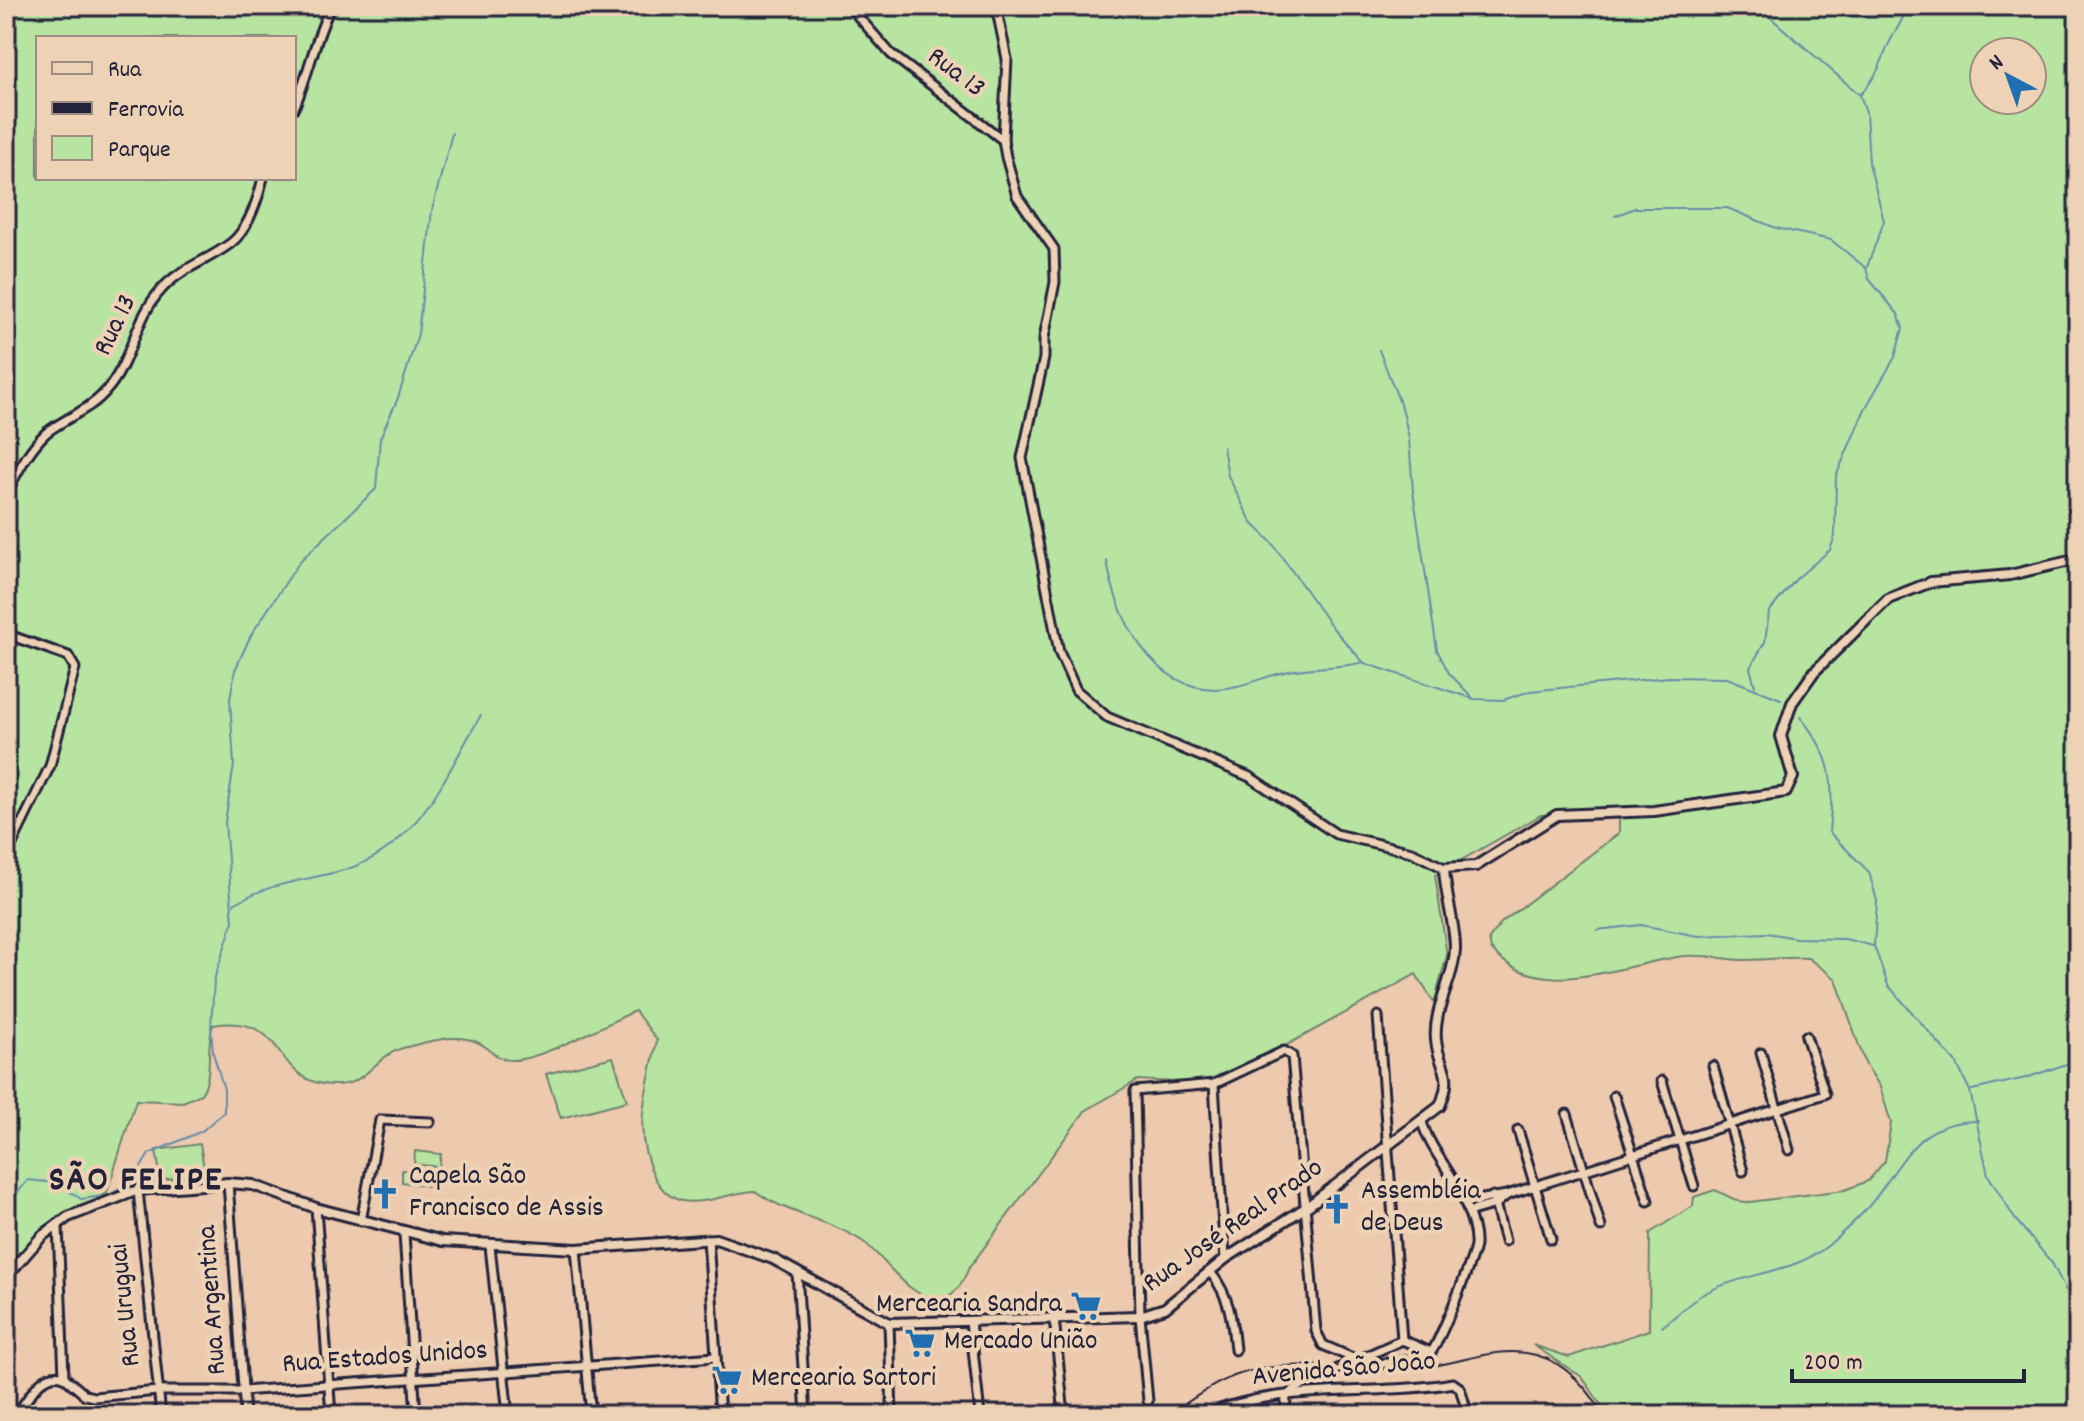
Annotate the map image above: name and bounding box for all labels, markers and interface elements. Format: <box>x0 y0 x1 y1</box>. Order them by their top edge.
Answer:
legend <box>36 36 296 180</box>
north arrow <box>1968 36 2048 116</box>
street label: Rua 13 <box>917 39 993 109</box>
text: N <box>1983 48 2012 79</box>
text: Rua <box>108 54 142 88</box>
text: Ferrovia <box>108 94 184 128</box>
text: Parque <box>108 134 171 168</box>
street label: Rua 13 <box>85 289 149 363</box>
street label: Rua José Real Prado <box>1136 1150 1332 1304</box>
district label: SÃO FELIPE <box>49 1156 223 1208</box>
place label: Capela São Francisco de Assis <box>409 1158 604 1230</box>
place label: Assembléia de Deus <box>1361 1173 1481 1245</box>
church icon: Capela São Francisco de Assis <box>368 1177 402 1211</box>
church icon: Assembléia de Deus <box>1320 1192 1354 1226</box>
street label: Rua Argentina <box>189 1223 239 1376</box>
street label: Rua Uruguai <box>101 1241 153 1369</box>
place label: Mercearia Sandra <box>876 1286 1063 1326</box>
supermarket icon: Mercearia Sandra <box>1069 1289 1103 1323</box>
place label: Mercado União <box>944 1323 1098 1363</box>
supermarket icon: Mercado União <box>903 1326 937 1360</box>
street label: Rua Estados Unidos <box>281 1332 489 1386</box>
scale bar <box>1792 1333 2024 1383</box>
street label: Avenida São João <box>1250 1343 1438 1399</box>
text: 200 m <box>1804 1347 1863 1381</box>
place label: Mercearia Sartori <box>751 1360 936 1400</box>
supermarket icon: Mercearia Sartori <box>710 1363 744 1397</box>

